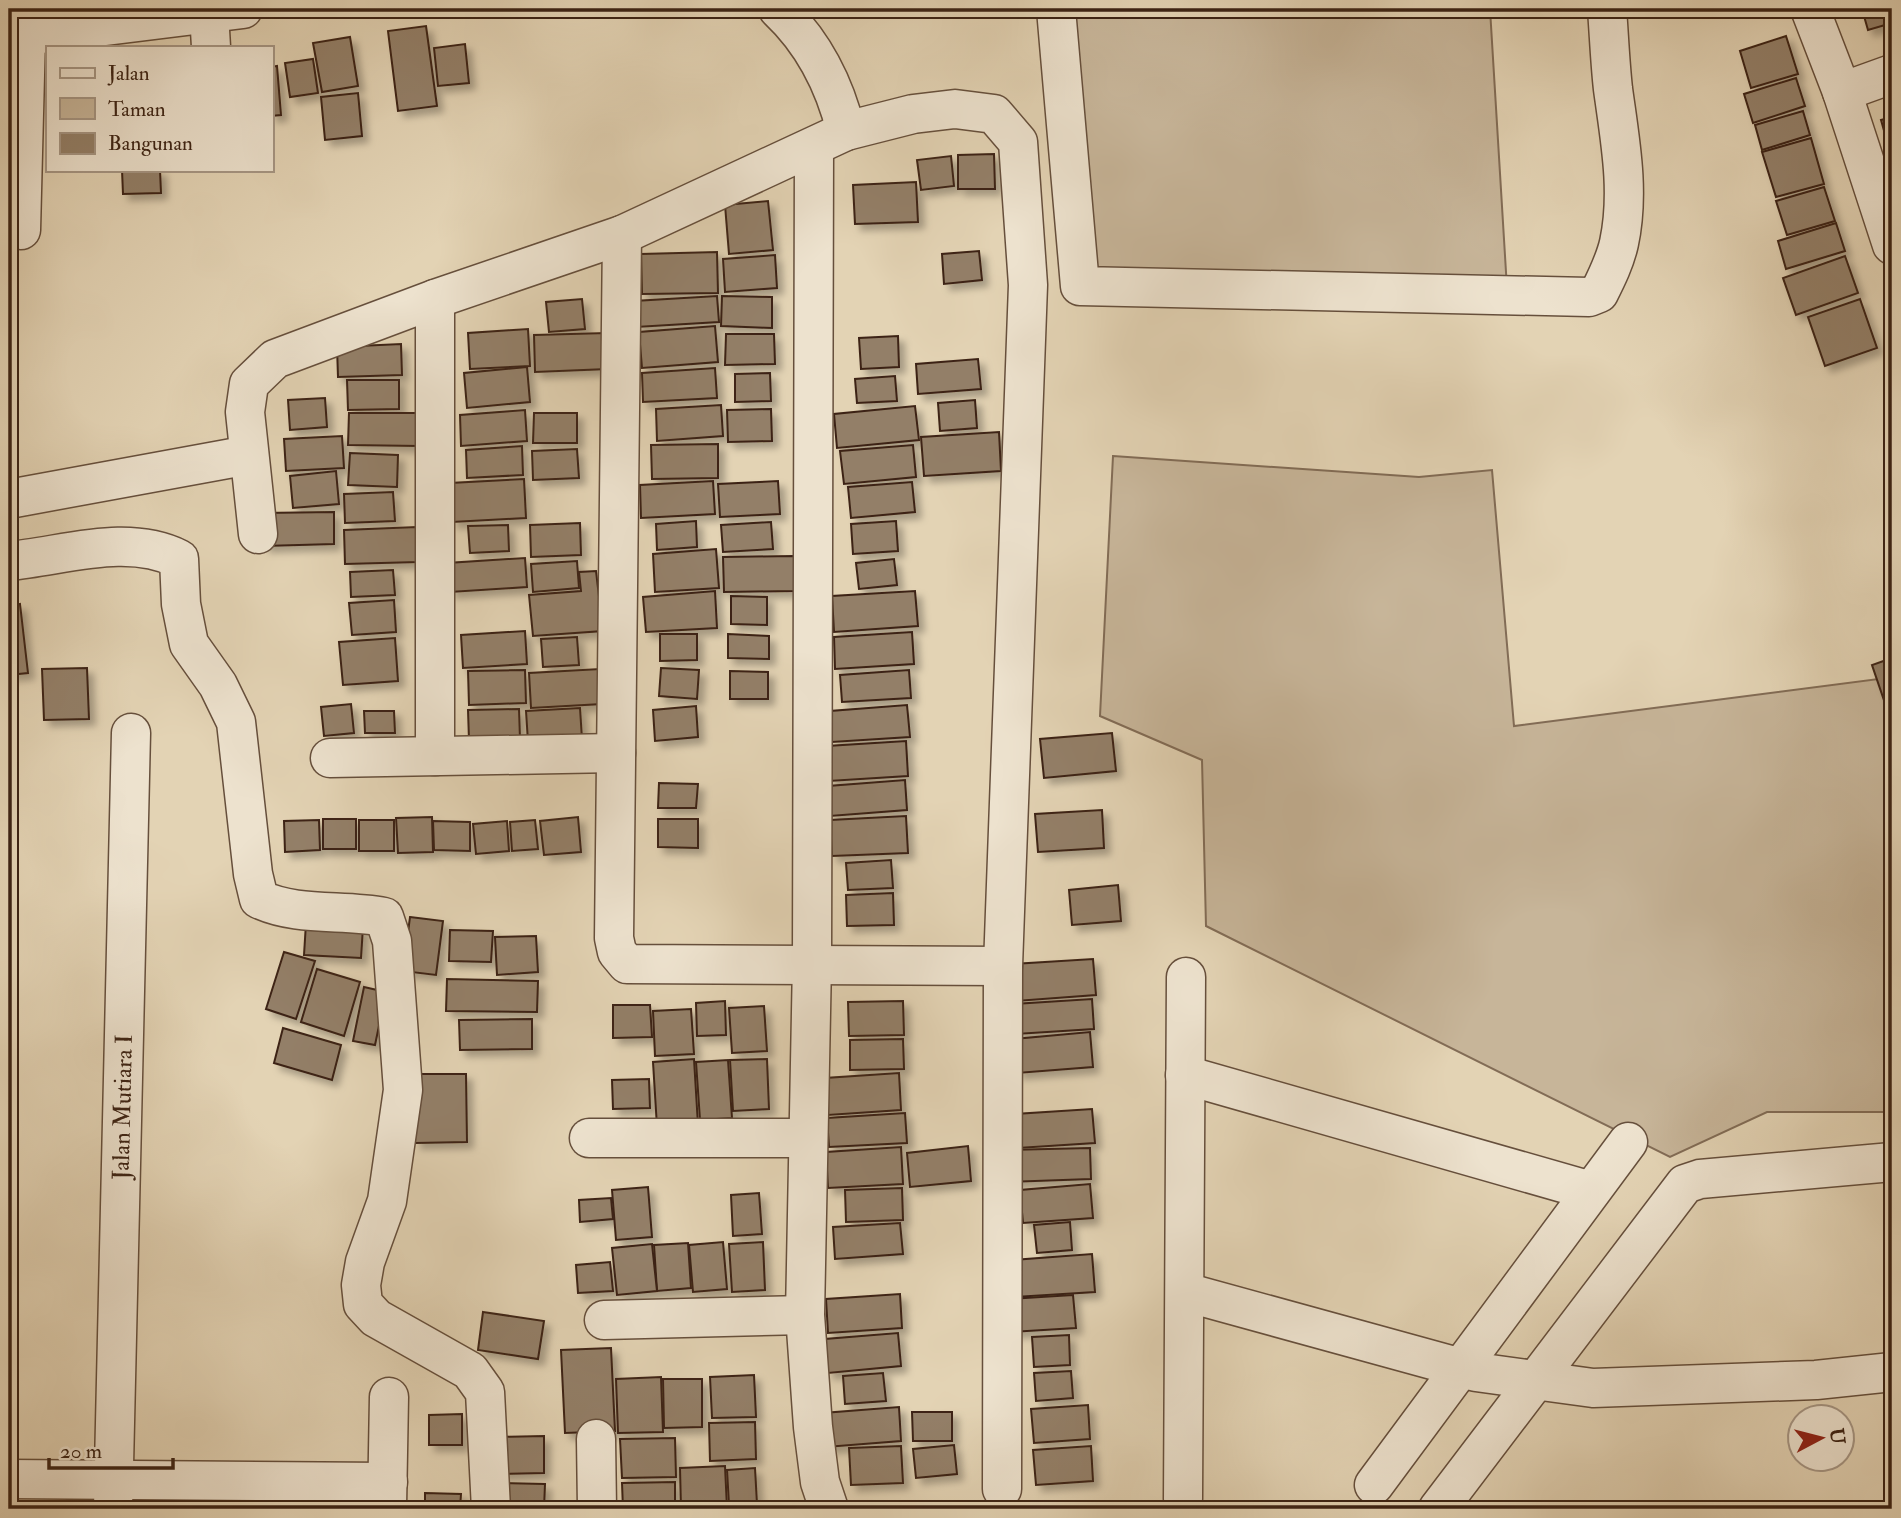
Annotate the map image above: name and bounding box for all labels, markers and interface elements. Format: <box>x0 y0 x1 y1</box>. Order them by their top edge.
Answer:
legend <box>46 46 273 172</box>
text: Jalan <box>107 60 150 87</box>
text: Taman <box>108 96 166 123</box>
text: Bangunan <box>108 130 193 157</box>
street label: Jalan Mutiara I <box>105 1034 140 1181</box>
north arrow <box>1786 1402 1856 1472</box>
scale bar <box>49 1427 173 1471</box>
text: U <box>1824 1427 1850 1445</box>
text: 20 m <box>60 1438 102 1465</box>

